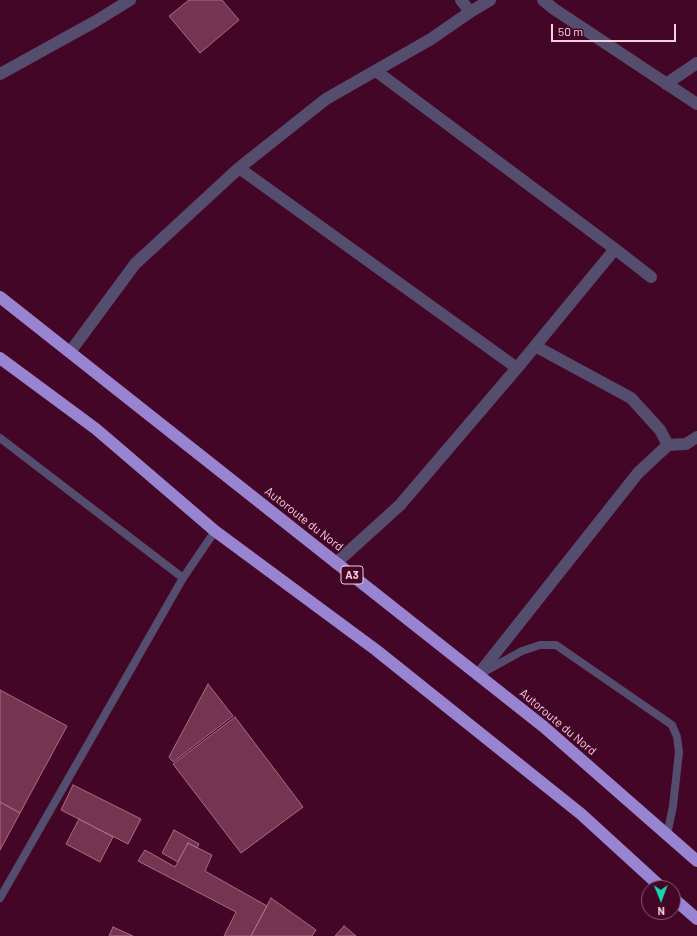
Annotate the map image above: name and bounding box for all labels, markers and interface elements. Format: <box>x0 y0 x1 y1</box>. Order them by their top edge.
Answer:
scale bar <box>553 16 678 42</box>
text: 50 m <box>558 24 583 38</box>
street label: Autoroute du Nord <box>262 484 346 554</box>
road number: A3 <box>341 566 363 584</box>
street label: Autoroute du Nord <box>517 686 599 758</box>
north arrow <box>641 880 681 920</box>
text: N <box>657 905 665 918</box>

